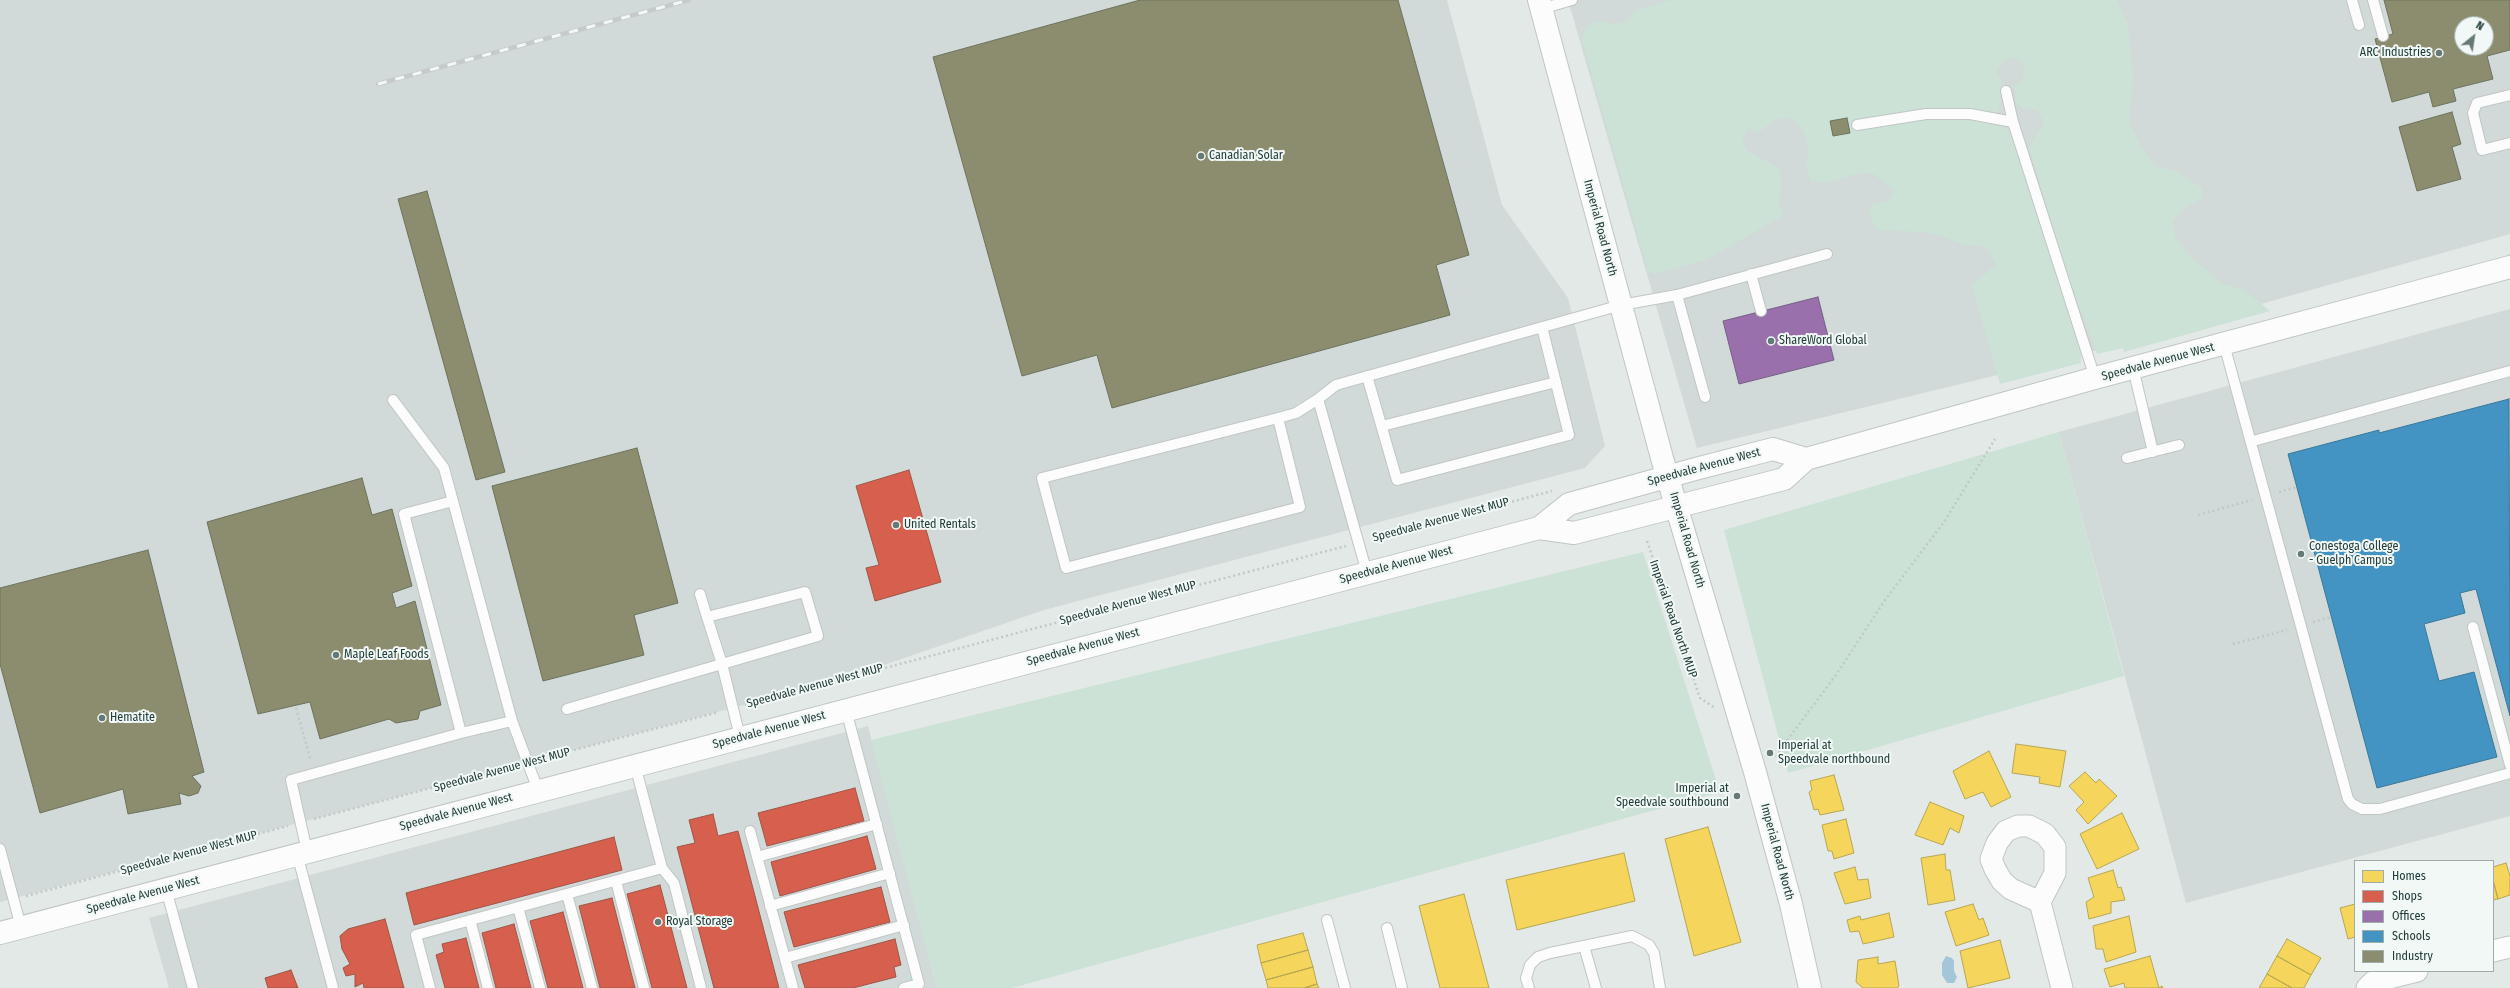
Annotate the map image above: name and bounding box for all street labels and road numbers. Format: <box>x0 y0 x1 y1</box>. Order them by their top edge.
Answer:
street label: Imperial Road North <box>1580 178 1620 278</box>
street label: Speedvale Avenue West <box>2100 340 2216 384</box>
street label: Speedvale Avenue West <box>1646 445 1762 489</box>
street label: Imperial Road North <box>1666 490 1708 590</box>
street label: Speedvale Avenue West MUP <box>1371 495 1511 545</box>
street label: Speedvale Avenue West <box>1338 543 1454 587</box>
street label: Imperial Road North MUP <box>1646 558 1700 680</box>
street label: Speedvale Avenue West MUP <box>1058 578 1198 628</box>
street label: Speedvale Avenue West <box>1025 625 1141 669</box>
street label: Speedvale Avenue West MUP <box>745 661 885 711</box>
street label: Speedvale Avenue West <box>711 708 827 752</box>
street label: Speedvale Avenue West MUP <box>432 745 572 795</box>
street label: Speedvale Avenue West <box>398 790 514 834</box>
street label: Imperial Road North <box>1757 802 1797 902</box>
street label: Speedvale Avenue West MUP <box>119 828 259 878</box>
street label: Speedvale Avenue West <box>85 873 201 917</box>

